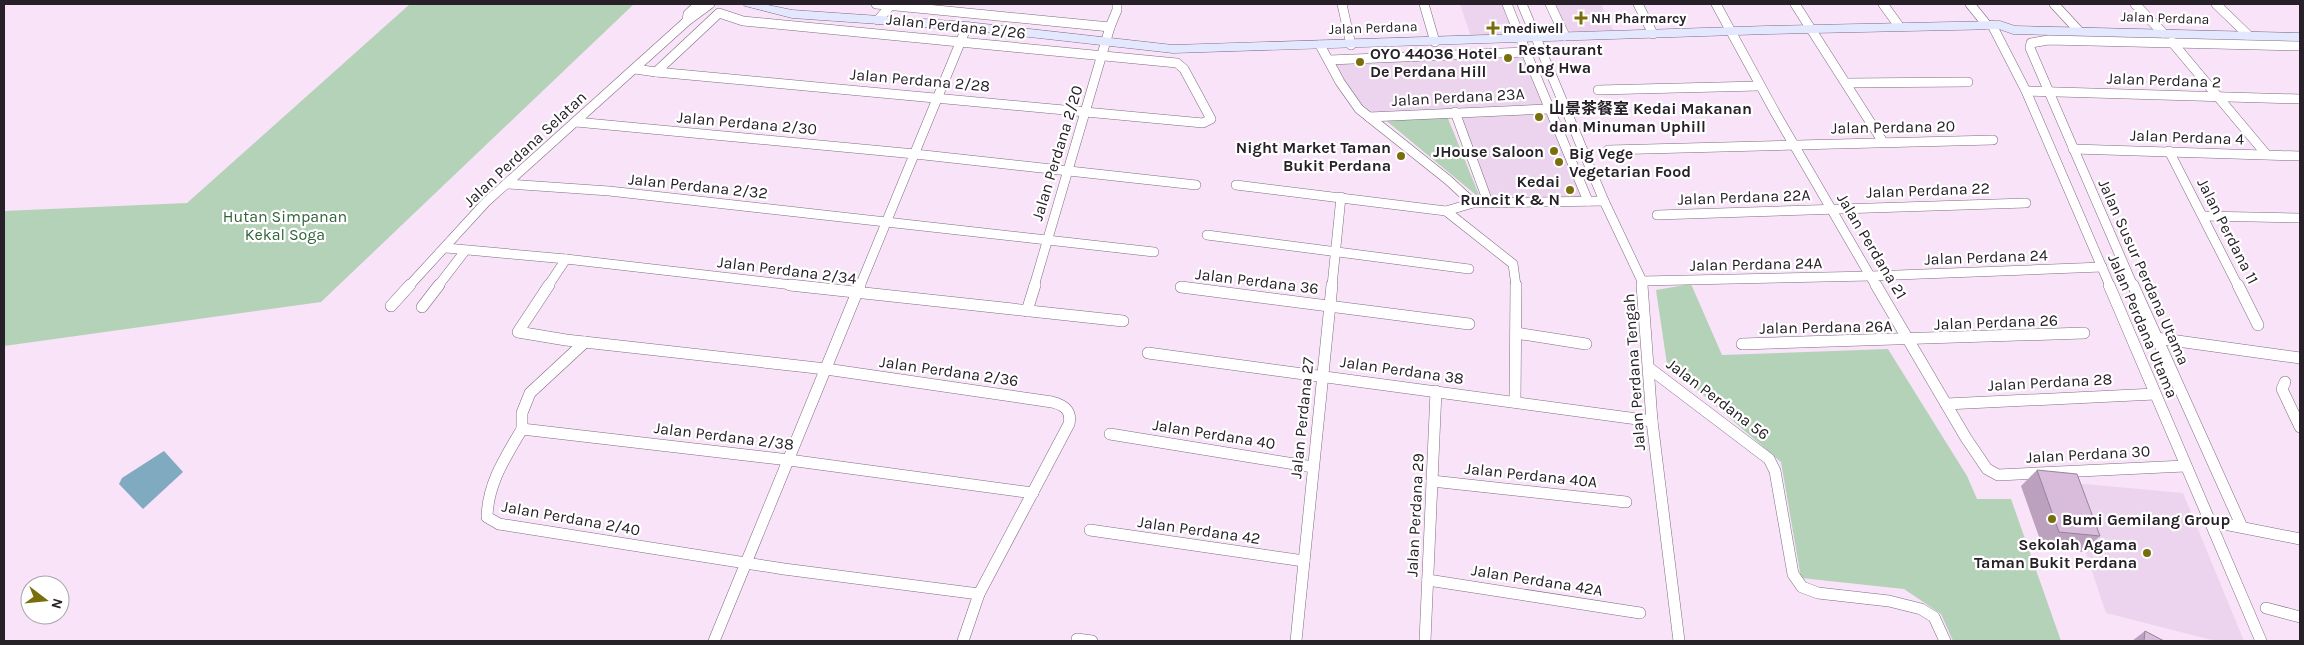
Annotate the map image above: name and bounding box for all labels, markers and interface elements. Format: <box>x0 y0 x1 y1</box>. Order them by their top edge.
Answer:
street label: Jalan Perdana <box>2120 8 2210 28</box>
street label: Jalan Perdana 2/26 <box>885 9 1027 43</box>
place label: NH Pharmarcy <box>1591 10 1686 27</box>
marker: NH Pharmarcy <box>1575 12 1587 24</box>
street label: Jalan Perdana <box>1328 18 1418 38</box>
place label: mediwell <box>1503 20 1563 37</box>
marker: mediwell <box>1487 22 1499 34</box>
place label: Restaurant Long Hwa <box>1518 40 1603 77</box>
place label: OYO 44036 Hotel De Perdana Hill <box>1370 44 1498 81</box>
marker: Restaurant Long Hwa <box>1502 52 1514 64</box>
marker: OYO 44036 Hotel De Perdana Hill <box>1354 56 1366 68</box>
street label: Jalan Perdana 2/28 <box>849 64 991 96</box>
street label: Jalan Perdana 2 <box>2106 69 2222 91</box>
street label: Jalan Perdana 2/20 <box>1027 83 1087 223</box>
street label: Jalan Perdana 23A <box>1391 84 1525 110</box>
street label: Jalan Perdana Selatan <box>460 87 590 211</box>
place label: 山景茶餐室 Kedai Makanan dan Minuman Uphill <box>1549 99 1752 136</box>
street label: Jalan Perdana 2/30 <box>676 107 818 139</box>
marker: 山景茶餐室 Kedai Makanan dan Minuman Uphill <box>1533 111 1545 123</box>
street label: Jalan Perdana 20 <box>1831 116 1955 138</box>
street label: Jalan Perdana 4 <box>2130 126 2245 148</box>
place label: Night Market Taman Bukit Perdana <box>1236 138 1391 175</box>
place label: JHouse Saloon <box>1433 142 1544 161</box>
place label: Big Vege Vegetarian Food <box>1569 144 1691 181</box>
marker: JHouse Saloon <box>1548 145 1560 157</box>
marker: Night Market Taman Bukit Perdana <box>1395 150 1407 162</box>
marker: Big Vege Vegetarian Food <box>1553 156 1565 168</box>
street label: Jalan Perdana 2/32 <box>627 169 769 203</box>
place label: Kedai Runcit K & N <box>1460 172 1560 209</box>
street label: Jalan Perdana 11 <box>2193 175 2263 287</box>
street label: Jalan Susur Perdana Utama <box>2094 176 2194 368</box>
street label: Jalan Perdana 22 <box>1866 178 1990 202</box>
marker: Kedai Runcit K & N <box>1564 184 1576 196</box>
street label: Jalan Perdana 22A <box>1677 185 1811 209</box>
street label: Jalan Perdana 21 <box>1833 190 1911 302</box>
park label: Hutan Simpanan Kekal Soga <box>223 207 347 244</box>
street label: Jalan Perdana 24 <box>1924 245 2048 269</box>
street label: Jalan Perdana Utama <box>2104 251 2182 401</box>
street label: Jalan Perdana 2/34 <box>716 252 858 288</box>
street label: Jalan Perdana 24A <box>1689 253 1823 275</box>
street label: Jalan Perdana 36 <box>1194 264 1320 298</box>
street label: Jalan Perdana Tengah <box>1619 293 1649 451</box>
street label: Jalan Perdana 26 <box>1934 310 2058 334</box>
street label: Jalan Perdana 26A <box>1759 316 1893 338</box>
street label: Jalan Perdana 2/36 <box>878 352 1020 390</box>
street label: Jalan Perdana 38 <box>1339 352 1465 388</box>
street label: Jalan Perdana 56 <box>1663 354 1773 444</box>
street label: Jalan Perdana 27 <box>1286 356 1318 480</box>
street label: Jalan Perdana 28 <box>1987 369 2113 395</box>
street label: Jalan Perdana 40 <box>1151 415 1277 453</box>
street label: Jalan Perdana 2/38 <box>653 418 795 454</box>
street label: Jalan Perdana 30 <box>2025 441 2151 467</box>
street label: Jalan Perdana 29 <box>1402 453 1428 577</box>
street label: Jalan Perdana 40A <box>1464 459 1598 491</box>
street label: Jalan Perdana 2/40 <box>500 496 642 540</box>
place label: Bumi Gemilang Group <box>2062 510 2230 529</box>
street label: Jalan Perdana 42 <box>1136 512 1262 548</box>
marker: Bumi Gemilang Group <box>2046 513 2058 525</box>
place label: Sekolah Agama Taman Bukit Perdana <box>1974 535 2137 572</box>
marker: Sekolah Agama Taman Bukit Perdana <box>2141 547 2153 559</box>
street label: Jalan Perdana 42A <box>1470 560 1604 600</box>
north arrow <box>20 575 70 625</box>
text: N <box>47 596 67 611</box>

